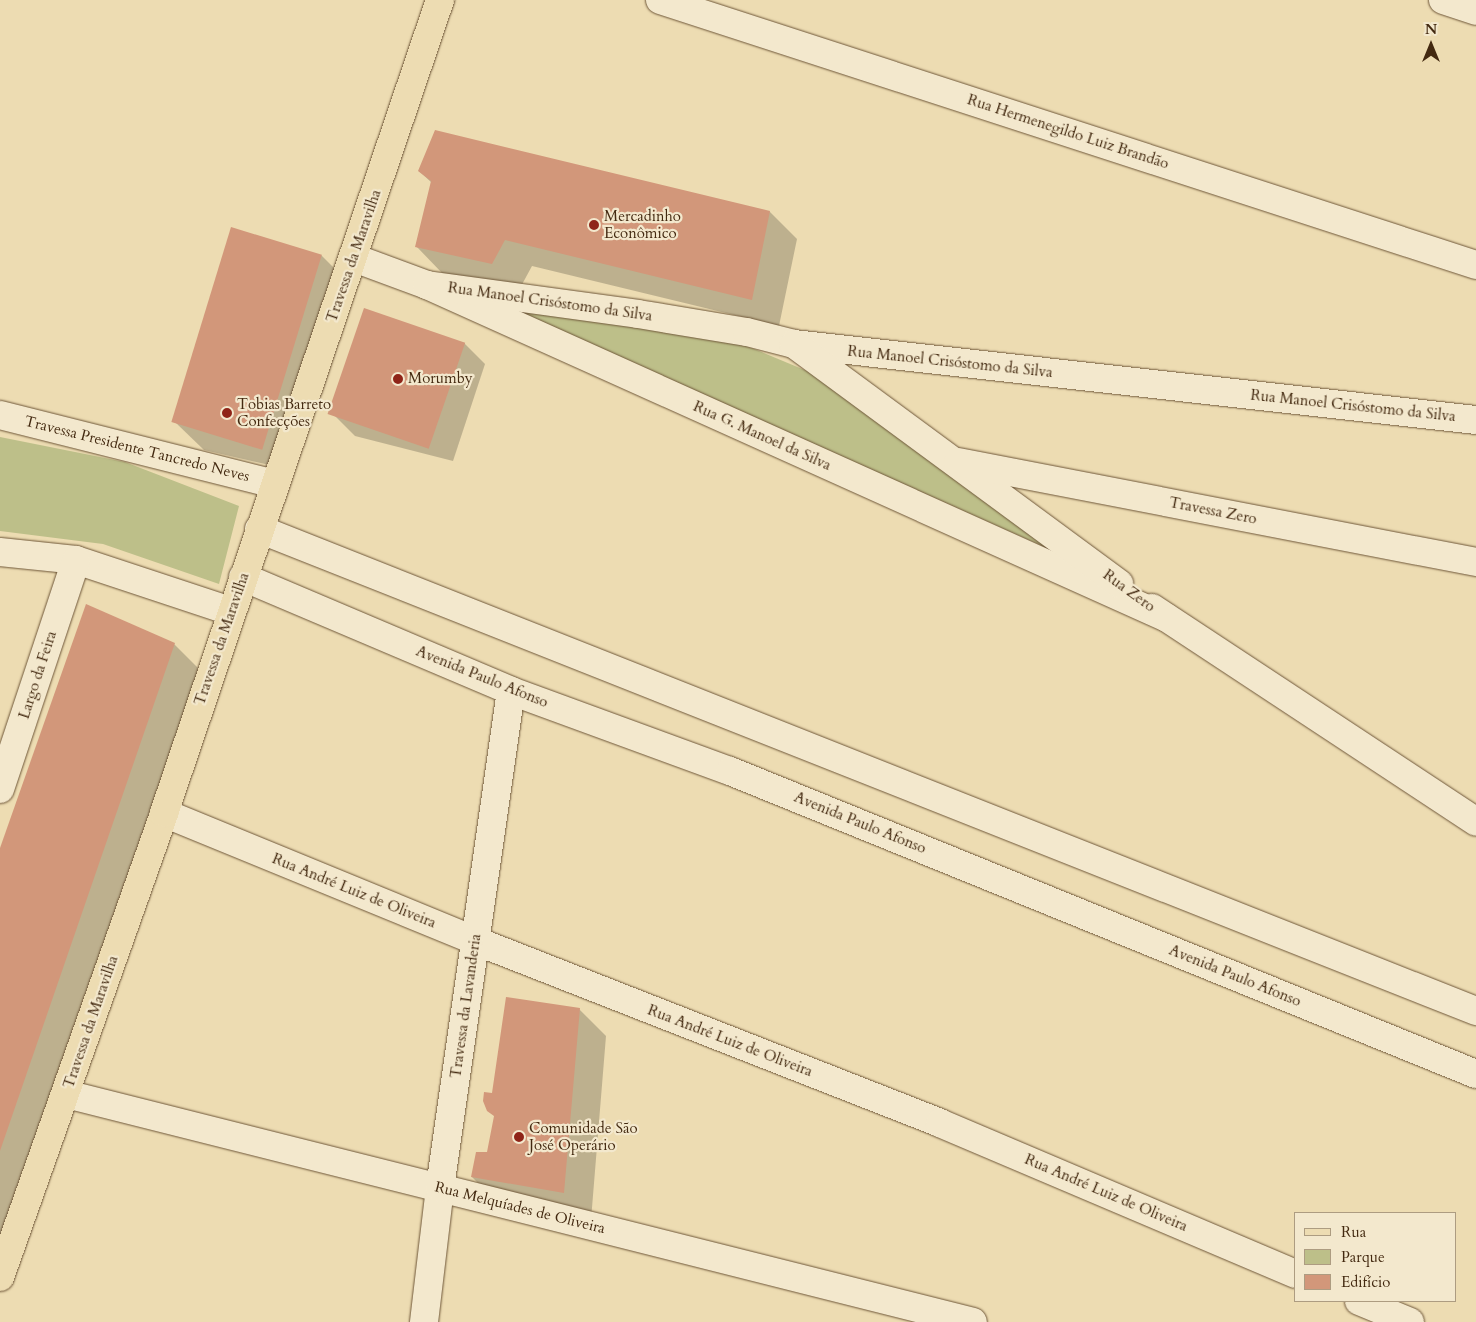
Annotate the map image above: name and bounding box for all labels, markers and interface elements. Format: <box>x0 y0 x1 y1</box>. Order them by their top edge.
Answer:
north arrow <box>1406 20 1456 70</box>
text: N <box>1425 20 1437 39</box>
street label: Rua Hermenegildo Luiz Brandão <box>965 91 1171 173</box>
street label: Travessa da Maravilha <box>323 187 385 325</box>
place label: Mercadinho Econômico <box>604 207 681 242</box>
marker: Mercadinho Econômico <box>588 219 600 231</box>
street label: Rua Manoel Crisóstomo da Silva <box>447 279 653 325</box>
street label: Rua Manoel Crisóstomo da Silva <box>847 342 1053 382</box>
place label: Morumby <box>408 370 473 388</box>
marker: Morumby <box>392 373 404 385</box>
street label: Rua Manoel Crisóstomo da Silva <box>1250 386 1456 426</box>
place label: Tobias Barreto Confecções <box>237 395 331 430</box>
street label: Rua G. Manoel da Silva <box>690 398 834 474</box>
marker: Tobias Barreto Confecções <box>221 407 233 419</box>
street label: Travessa Presidente Tancredo Neves <box>23 412 251 486</box>
street label: Travessa Zero <box>1168 494 1258 528</box>
street label: Rua Zero <box>1099 566 1159 616</box>
street label: Travessa da Maravilha <box>191 570 253 708</box>
street label: Largo da Feira <box>15 629 61 721</box>
street label: Avenida Paulo Afonso <box>413 642 551 712</box>
street label: Avenida Paulo Afonso <box>791 788 929 858</box>
street label: Rua André Luiz de Oliveira <box>269 850 439 932</box>
street label: Travessa da Lavanderia <box>447 933 485 1079</box>
street label: Avenida Paulo Afonso <box>1166 941 1304 1011</box>
street label: Travessa da Maravilha <box>60 953 122 1091</box>
street label: Rua André Luiz de Oliveira <box>645 1001 815 1081</box>
place label: Comunidade São José Operário <box>529 1119 638 1154</box>
marker: Comunidade São José Operário <box>513 1131 525 1143</box>
street label: Rua André Luiz de Oliveira <box>1022 1150 1190 1236</box>
street label: Rua Melquíades de Oliveira <box>433 1178 607 1238</box>
legend <box>1294 1212 1456 1302</box>
text: Rua <box>1341 1222 1366 1242</box>
text: Parque <box>1341 1247 1385 1267</box>
text: Edifício <box>1341 1272 1390 1292</box>

